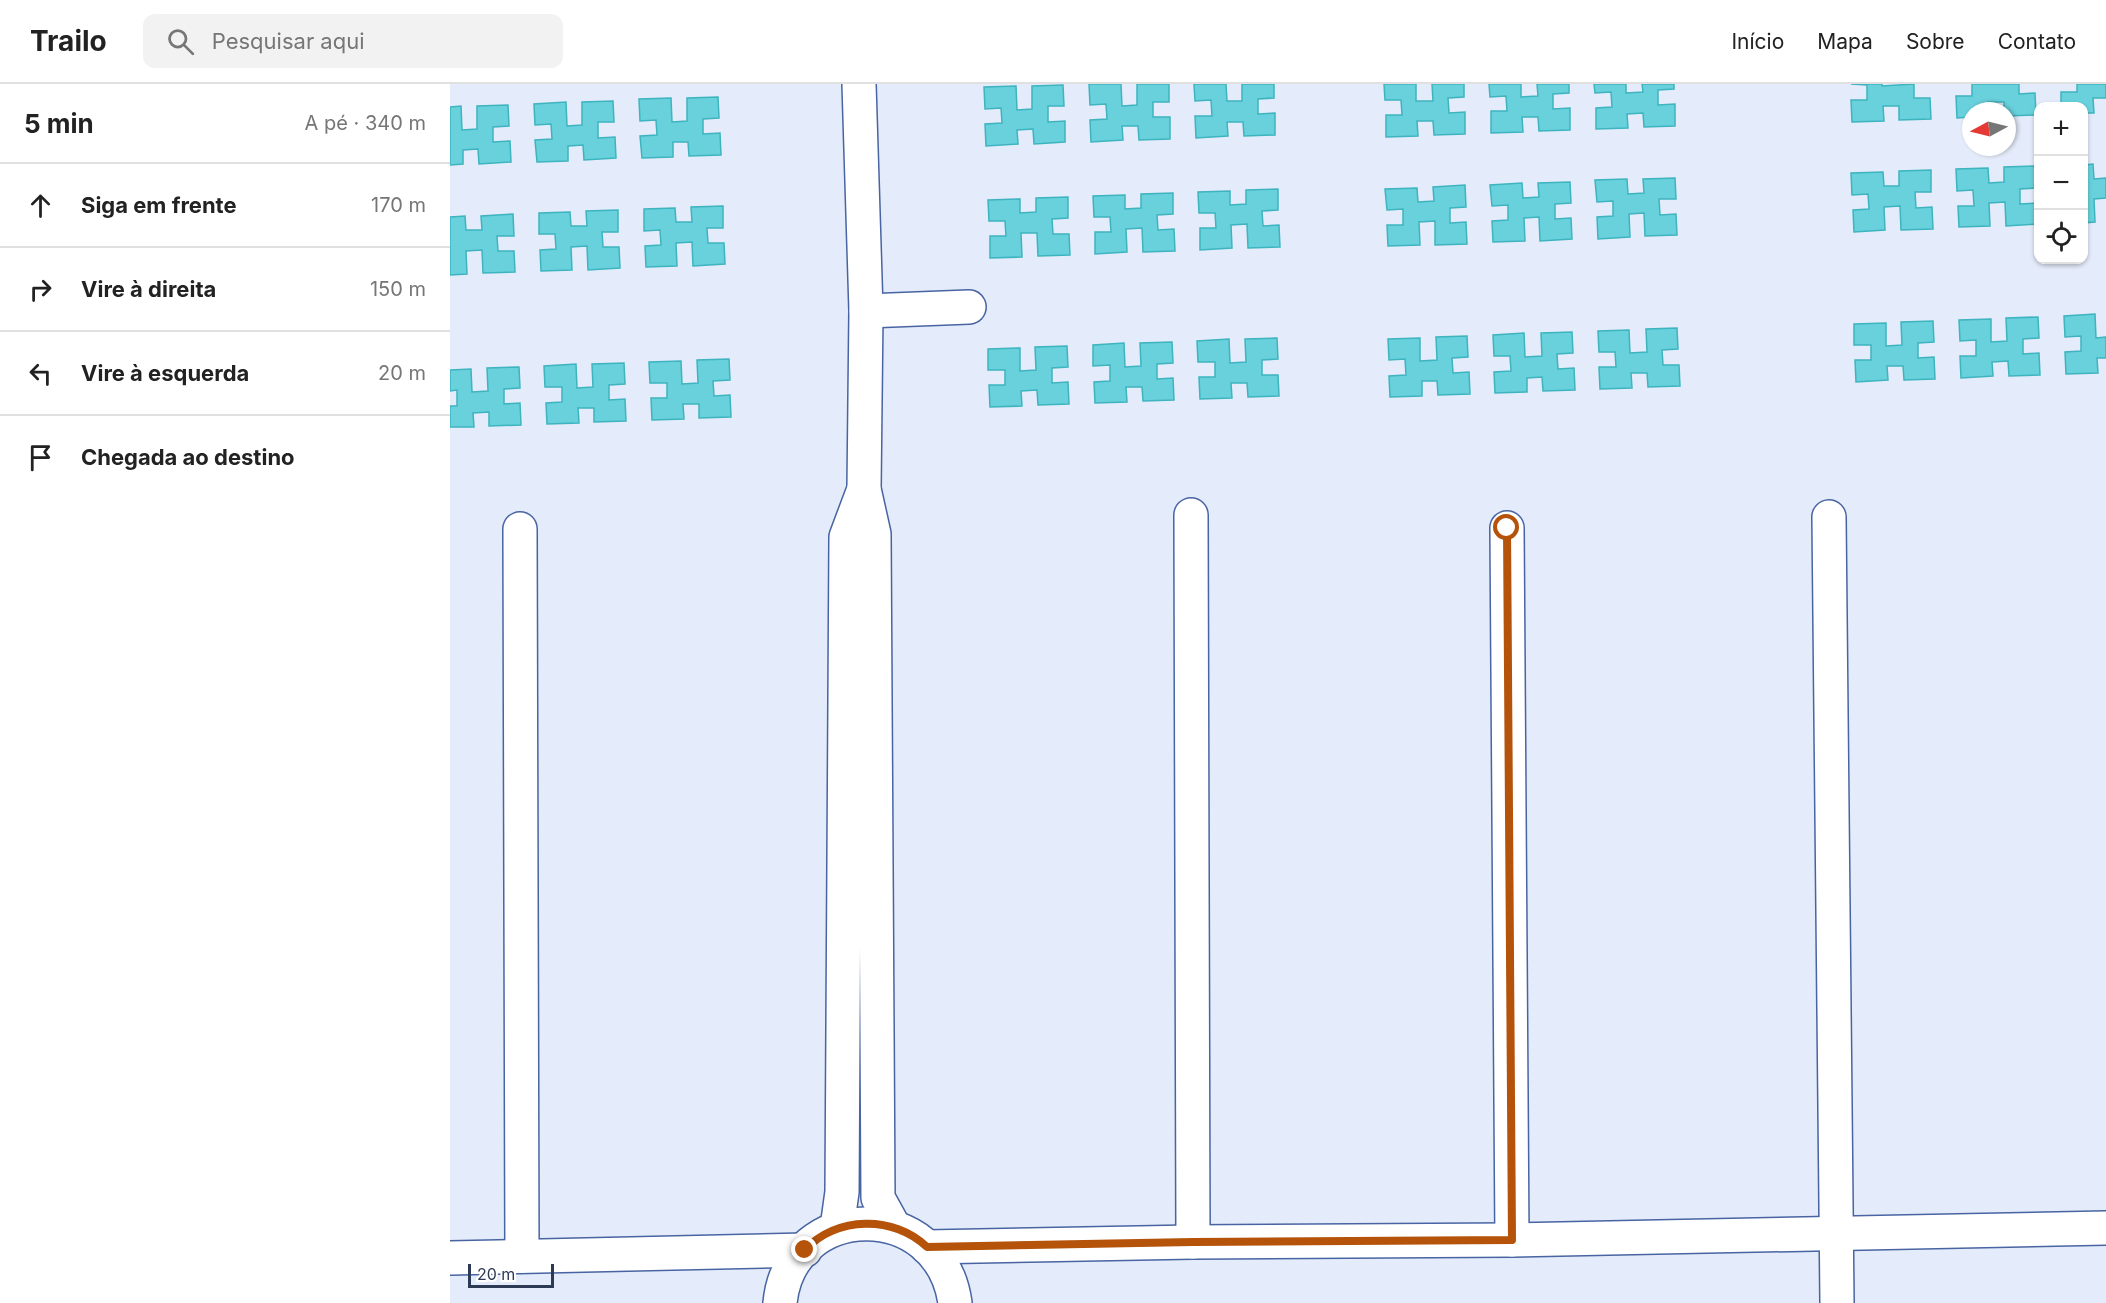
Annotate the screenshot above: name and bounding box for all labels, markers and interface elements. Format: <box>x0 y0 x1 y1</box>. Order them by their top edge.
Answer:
search box <box>143 14 563 68</box>
text: Trailo <box>30 24 107 58</box>
icon: search <box>164 25 197 58</box>
text: Pesquisar aqui <box>212 28 365 54</box>
text: Início <box>1731 29 1784 54</box>
text: Mapa <box>1817 29 1873 54</box>
text: Sobre <box>1906 29 1965 54</box>
text: Contato <box>1998 29 2076 54</box>
north arrow <box>1962 102 2016 156</box>
map controls <box>2034 102 2088 264</box>
button: + <box>2034 102 2088 156</box>
text: 5 min <box>24 108 94 139</box>
text: A pé · 340 m <box>305 111 426 135</box>
button: − <box>2034 156 2088 210</box>
icon: ahead <box>24 189 57 222</box>
text: Siga em frente <box>81 192 237 218</box>
text: 170 m <box>371 193 426 217</box>
button: locate <box>2034 210 2088 264</box>
icon: right <box>24 273 57 306</box>
text: Vire à direita <box>81 276 216 302</box>
text: 150 m <box>370 277 426 301</box>
icon: left <box>24 357 57 390</box>
text: Vire à esquerda <box>81 360 249 386</box>
text: 20 m <box>378 361 426 385</box>
icon: arrive <box>24 441 57 474</box>
text: Chegada ao destino <box>81 444 295 470</box>
route start <box>1493 514 1519 540</box>
route end <box>791 1236 817 1262</box>
scale bar <box>468 1261 554 1288</box>
text: 20 m <box>477 1264 515 1284</box>

